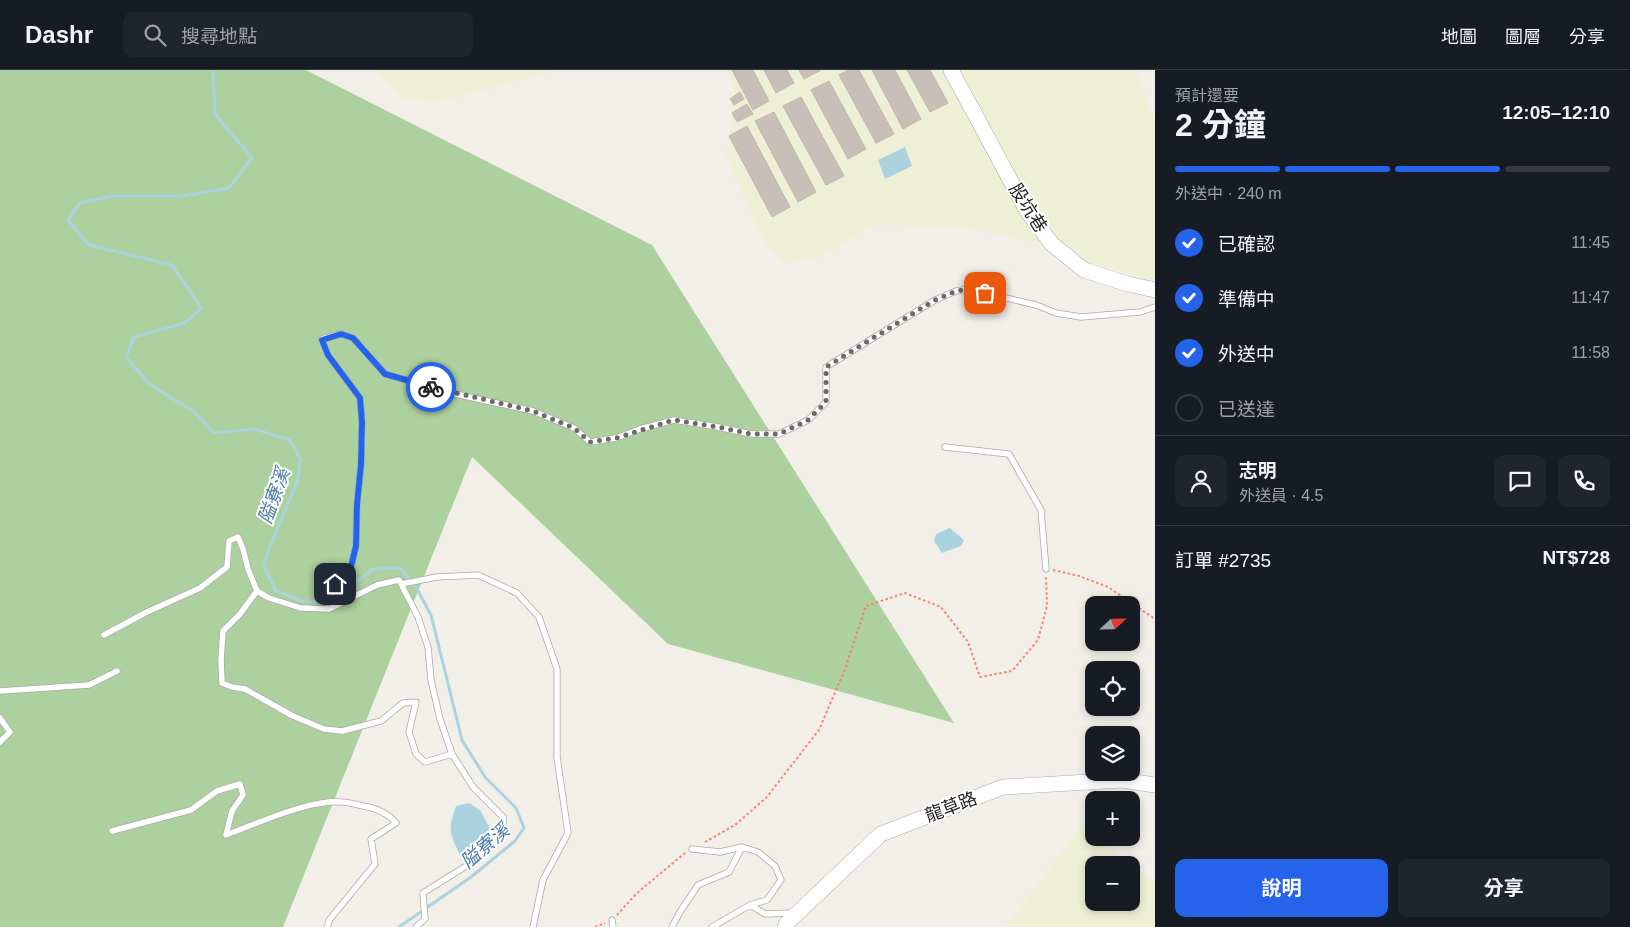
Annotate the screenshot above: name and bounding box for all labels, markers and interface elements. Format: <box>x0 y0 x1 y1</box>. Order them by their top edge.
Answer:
search box <box>123 12 473 57</box>
text: Dashr <box>25 21 93 48</box>
icon: search <box>141 21 169 49</box>
text: 搜尋地點 <box>181 26 257 47</box>
text: 地圖 <box>1441 27 1477 47</box>
text: 圖層 <box>1505 27 1541 47</box>
text: 分享 <box>1569 27 1605 47</box>
text: 預計還要 <box>1175 87 1239 104</box>
text: 12:05–12:10 <box>1502 102 1610 123</box>
text: 2 分鐘 <box>1175 107 1266 143</box>
street label: 股坑巷 <box>1005 180 1051 236</box>
text: 外送中 · 240 m <box>1175 185 1282 202</box>
icon: check <box>1175 229 1203 257</box>
text: 已確認 <box>1218 234 1275 255</box>
text: 11:45 <box>1571 234 1610 251</box>
pin <box>964 272 1006 314</box>
icon: bag <box>971 279 999 307</box>
icon: check <box>1175 284 1203 312</box>
text: 準備中 <box>1218 289 1275 310</box>
text: 11:47 <box>1571 289 1610 306</box>
icon: check <box>1175 339 1203 367</box>
text: 外送中 <box>1218 344 1275 365</box>
text: 11:58 <box>1571 344 1610 361</box>
courier <box>406 362 456 412</box>
icon: bike <box>417 373 445 401</box>
text: 已送達 <box>1218 399 1275 420</box>
button: person <box>1175 455 1227 507</box>
button: chat <box>1494 455 1546 507</box>
button: phone <box>1558 455 1610 507</box>
text: 志明 <box>1239 460 1277 481</box>
water label: 隘寮溪 <box>254 463 295 526</box>
text: 外送員 · 4.5 <box>1239 487 1323 504</box>
text: NT$728 <box>1542 547 1610 568</box>
text: 訂單 #2735 <box>1175 550 1271 571</box>
pin <box>314 563 356 605</box>
icon: home <box>321 570 349 598</box>
north arrow <box>1085 596 1140 651</box>
map controls <box>1085 596 1140 911</box>
button: locate <box>1085 661 1140 716</box>
button: layers <box>1085 726 1140 781</box>
street label: 龍草路 <box>922 788 980 826</box>
button: + <box>1085 791 1140 846</box>
water label: 隘寮溪 <box>457 817 516 873</box>
button: − <box>1085 856 1140 911</box>
button: 說明 <box>1175 859 1388 917</box>
button: 分享 <box>1398 859 1610 917</box>

